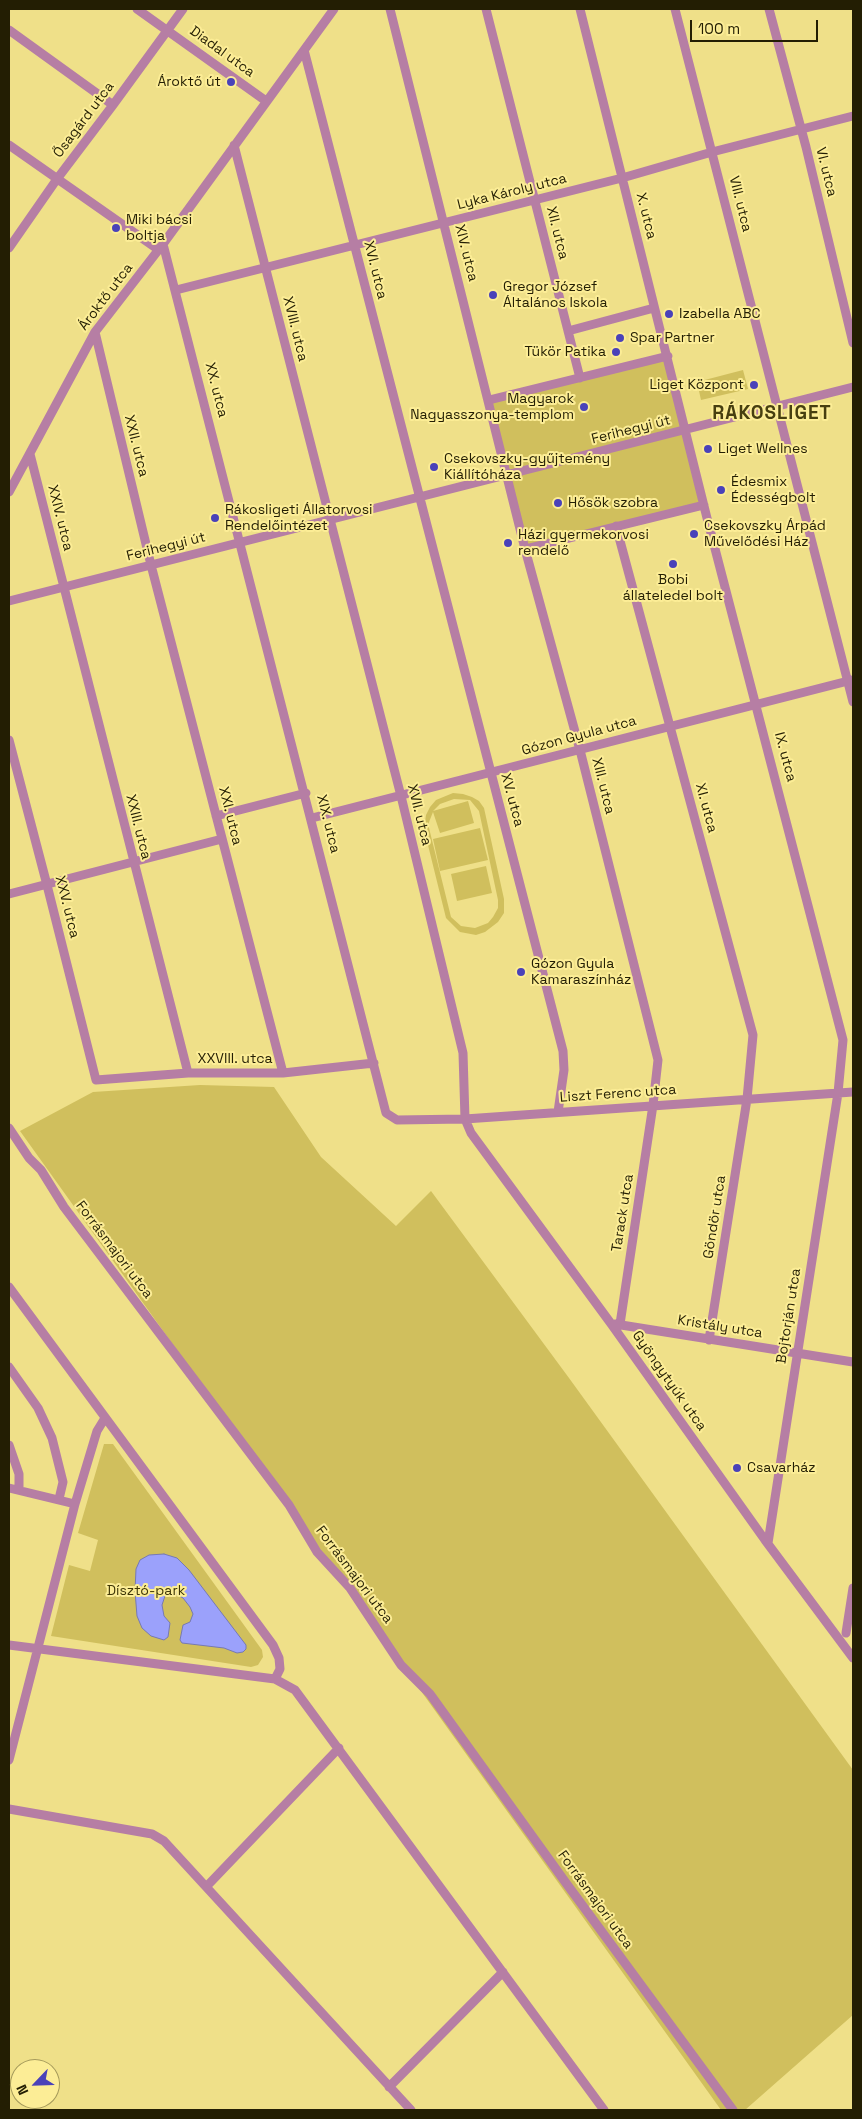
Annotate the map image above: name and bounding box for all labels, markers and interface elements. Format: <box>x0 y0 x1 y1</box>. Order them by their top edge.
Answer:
scale bar <box>692 10 820 42</box>
text: 100 m <box>698 19 740 38</box>
street label: Diadal utca <box>186 23 258 81</box>
place label: Ároktő út <box>158 74 221 90</box>
marker: Ároktő út <box>225 76 237 88</box>
street label: Ősagárd utca <box>50 79 118 161</box>
street label: VI. utca <box>812 146 840 198</box>
street label: Lyka Károly utca <box>456 170 568 214</box>
street label: VIII. utca <box>725 174 755 234</box>
street label: X. utca <box>632 191 660 241</box>
street label: XII. utca <box>542 205 572 261</box>
place label: Miki bácsi boltja <box>126 212 192 244</box>
marker: Miki bácsi boltja <box>110 222 122 234</box>
street label: XIV. utca <box>451 223 481 283</box>
street label: XVI. utca <box>360 239 390 301</box>
street label: Ároktő utca <box>75 260 137 334</box>
place label: Gregor József Általános Iskola <box>503 279 607 312</box>
marker: Gregor József Általános Iskola <box>487 289 499 301</box>
street label: XVIII. utca <box>279 295 311 363</box>
place label: Izabella ABC <box>679 306 761 322</box>
marker: Izabella ABC <box>663 308 675 320</box>
place label: Spar Partner <box>630 330 715 346</box>
marker: Spar Partner <box>614 332 626 344</box>
place label: Tükör Patika <box>524 344 606 360</box>
marker: Tükör Patika <box>610 346 622 358</box>
street label: XX. utca <box>201 361 231 419</box>
place label: Liget Központ <box>649 377 744 393</box>
marker: Liget Központ <box>748 379 760 391</box>
place label: Magyarok Nagyasszonya-templom <box>410 391 574 424</box>
marker: Magyarok Nagyasszonya-templom <box>578 401 590 413</box>
district label: RÁKOSLIGET <box>711 403 833 425</box>
street label: Ferihegyi út <box>590 412 672 448</box>
street label: XXII. utca <box>120 413 152 479</box>
place label: Liget Wellnes <box>718 441 808 457</box>
marker: Liget Wellnes <box>702 443 714 455</box>
place label: Csekovszky-gyűjtemény Kiállítóháza <box>444 451 610 484</box>
marker: Csekovszky-gyűjtemény Kiállítóháza <box>428 461 440 473</box>
place label: Édesmix Édességbolt <box>731 474 816 507</box>
street label: XXIV. utca <box>44 483 76 553</box>
marker: Édesmix Édességbolt <box>715 484 727 496</box>
place label: Hősök szobra <box>568 495 658 511</box>
marker: Hősök szobra <box>552 497 564 509</box>
place label: Rákosligeti Állatorvosi Rendelőintézet <box>225 502 373 534</box>
marker: Rákosligeti Állatorvosi Rendelőintézet <box>209 512 221 524</box>
place label: Csekovszky Árpád Művelődési Ház <box>704 518 826 550</box>
place label: Házi gyermekorvosi rendelő <box>518 527 649 560</box>
marker: Csekovszky Árpád Művelődési Ház <box>688 528 700 540</box>
street label: Ferihegyi út <box>125 529 207 565</box>
marker: Házi gyermekorvosi rendelő <box>502 537 514 549</box>
marker: Bobi állateledel bolt <box>667 558 679 570</box>
place label: Bobi állateledel bolt <box>623 572 723 604</box>
street label: Gózon Gyula utca <box>520 713 638 759</box>
street label: IX. utca <box>770 730 800 784</box>
street label: XIII. utca <box>588 756 618 816</box>
street label: XV. utca <box>497 771 527 829</box>
street label: XI. utca <box>691 781 721 835</box>
street label: XVII. utca <box>403 783 435 847</box>
street label: XXI. utca <box>215 785 245 847</box>
street label: XXIII. utca <box>122 793 154 861</box>
street label: XIX. utca <box>313 793 343 855</box>
street label: XXV. utca <box>51 874 83 940</box>
place label: Gózon Gyula Kamaraszínház <box>531 956 631 989</box>
marker: Gózon Gyula Kamaraszínház <box>515 966 527 978</box>
street label: XXVIII. utca <box>197 1051 273 1067</box>
street label: Liszt Ferenc utca <box>559 1082 677 1106</box>
street label: Tarack utca <box>609 1173 637 1253</box>
street label: Göndör utca <box>700 1174 730 1260</box>
street label: Forrásmajori utca <box>72 1198 156 1302</box>
street label: Bojtorján utca <box>773 1267 805 1365</box>
street label: Kristály utca <box>676 1312 764 1342</box>
street label: Gyöngytyúk utca <box>628 1328 710 1434</box>
place label: Csavarház <box>747 1460 816 1476</box>
marker: Csavarház <box>731 1462 743 1474</box>
street label: Forrásmajori utca <box>312 1523 396 1627</box>
park label: Dísztó-park <box>107 1583 185 1599</box>
street label: Forrásmajori utca <box>554 1848 636 1952</box>
north arrow <box>10 2059 60 2109</box>
text: N <box>12 2082 32 2098</box>

